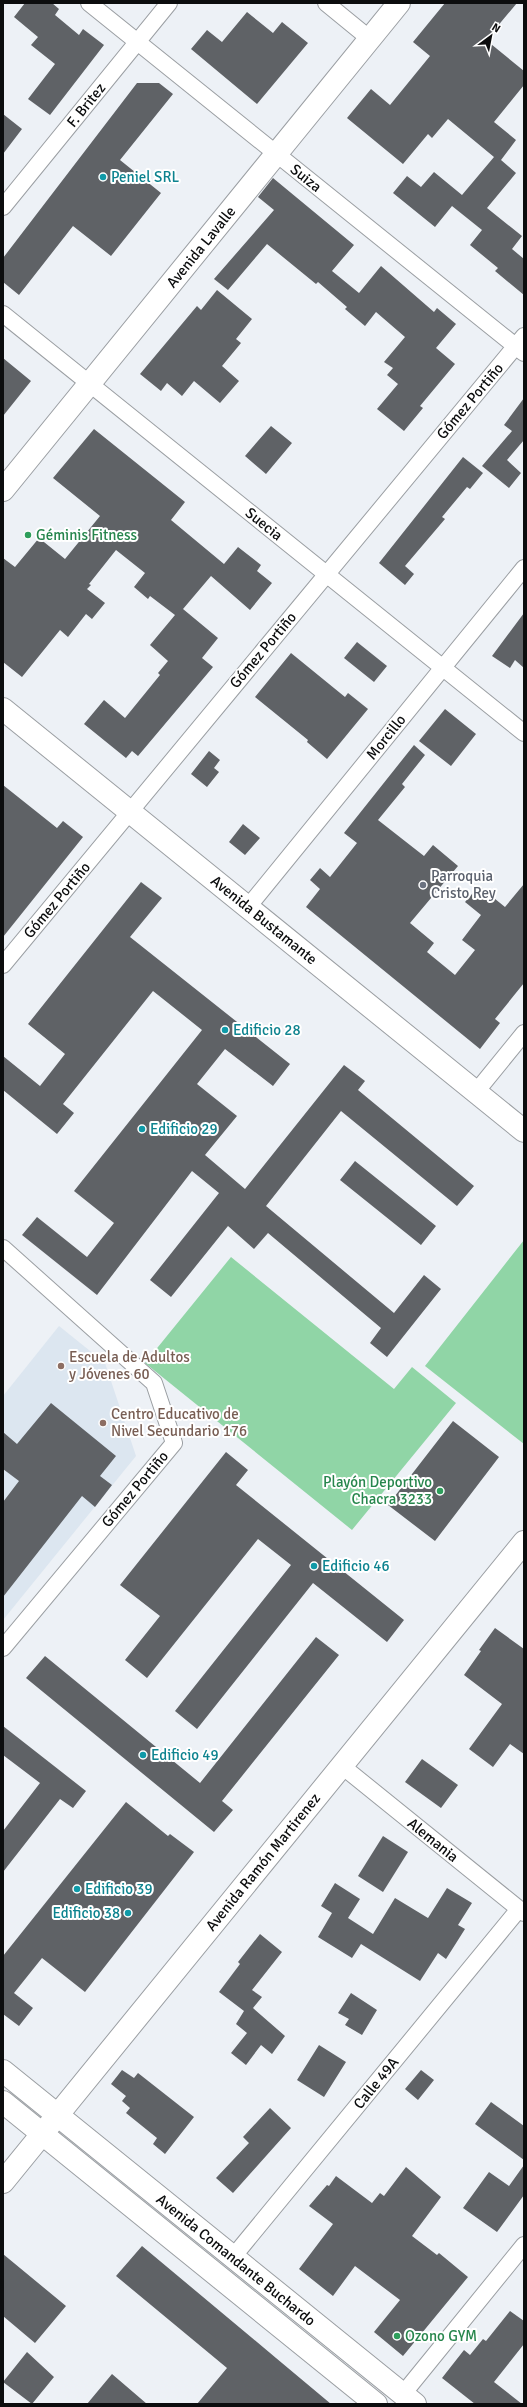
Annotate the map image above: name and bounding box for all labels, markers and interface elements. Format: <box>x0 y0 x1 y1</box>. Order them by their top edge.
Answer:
north arrow <box>471 16 511 56</box>
text: N <box>489 20 503 35</box>
street label: F. Britez <box>63 79 109 131</box>
street label: Suiza <box>287 160 325 196</box>
place label: Peniel SRL <box>111 168 179 186</box>
marker: Peniel SRL <box>98 172 108 182</box>
street label: Avenida Lavalle <box>163 203 239 291</box>
street label: Gómez Portiño <box>433 359 507 443</box>
street label: Suecia <box>242 504 286 544</box>
place label: Géminis Fitness <box>36 526 138 544</box>
marker: Géminis Fitness <box>23 530 33 540</box>
street label: Gómez Portiño <box>226 608 300 692</box>
street label: Morcillo <box>362 711 410 763</box>
street label: Gómez Portiño <box>20 858 94 942</box>
place label: Parroquia Cristo Rey <box>431 867 496 902</box>
street label: Avenida Bustamante <box>207 872 321 968</box>
marker: Parroquia Cristo Rey <box>418 880 428 890</box>
place label: Edificio 28 <box>233 1021 301 1039</box>
marker: Edificio 28 <box>220 1025 230 1035</box>
place label: Edificio 29 <box>150 1120 218 1138</box>
marker: Edificio 29 <box>137 1124 147 1134</box>
place label: Escuela de Adultos y Jóvenes 60 <box>69 1348 190 1383</box>
marker: Escuela de Adultos y Jóvenes 60 <box>56 1361 66 1371</box>
place label: Centro Educativo de Nivel Secundario 176 <box>111 1405 247 1440</box>
marker: Centro Educativo de Nivel Secundario 176 <box>98 1418 108 1428</box>
street label: Gómez Portiño <box>98 1447 172 1531</box>
place label: Playón Deportivo Chacra 3233 <box>323 1473 432 1508</box>
marker: Playón Deportivo Chacra 3233 <box>435 1486 445 1496</box>
place label: Edificio 46 <box>322 1557 390 1575</box>
marker: Edificio 46 <box>309 1561 319 1571</box>
place label: Edificio 49 <box>151 1746 219 1764</box>
marker: Edificio 49 <box>138 1750 148 1760</box>
street label: Avenida Ramón Martirenez <box>202 1789 324 1935</box>
street label: Alemania <box>404 1814 462 1866</box>
place label: Edificio 39 <box>85 1880 153 1898</box>
marker: Edificio 39 <box>72 1884 82 1894</box>
place label: Edificio 38 <box>52 1904 120 1922</box>
marker: Edificio 38 <box>123 1908 133 1918</box>
street label: Calle 49A <box>350 2054 402 2112</box>
street label: Avenida Comandante Buchardo <box>153 2190 319 2330</box>
place label: Ozono GYM <box>405 2327 477 2345</box>
marker: Ozono GYM <box>392 2331 402 2341</box>

